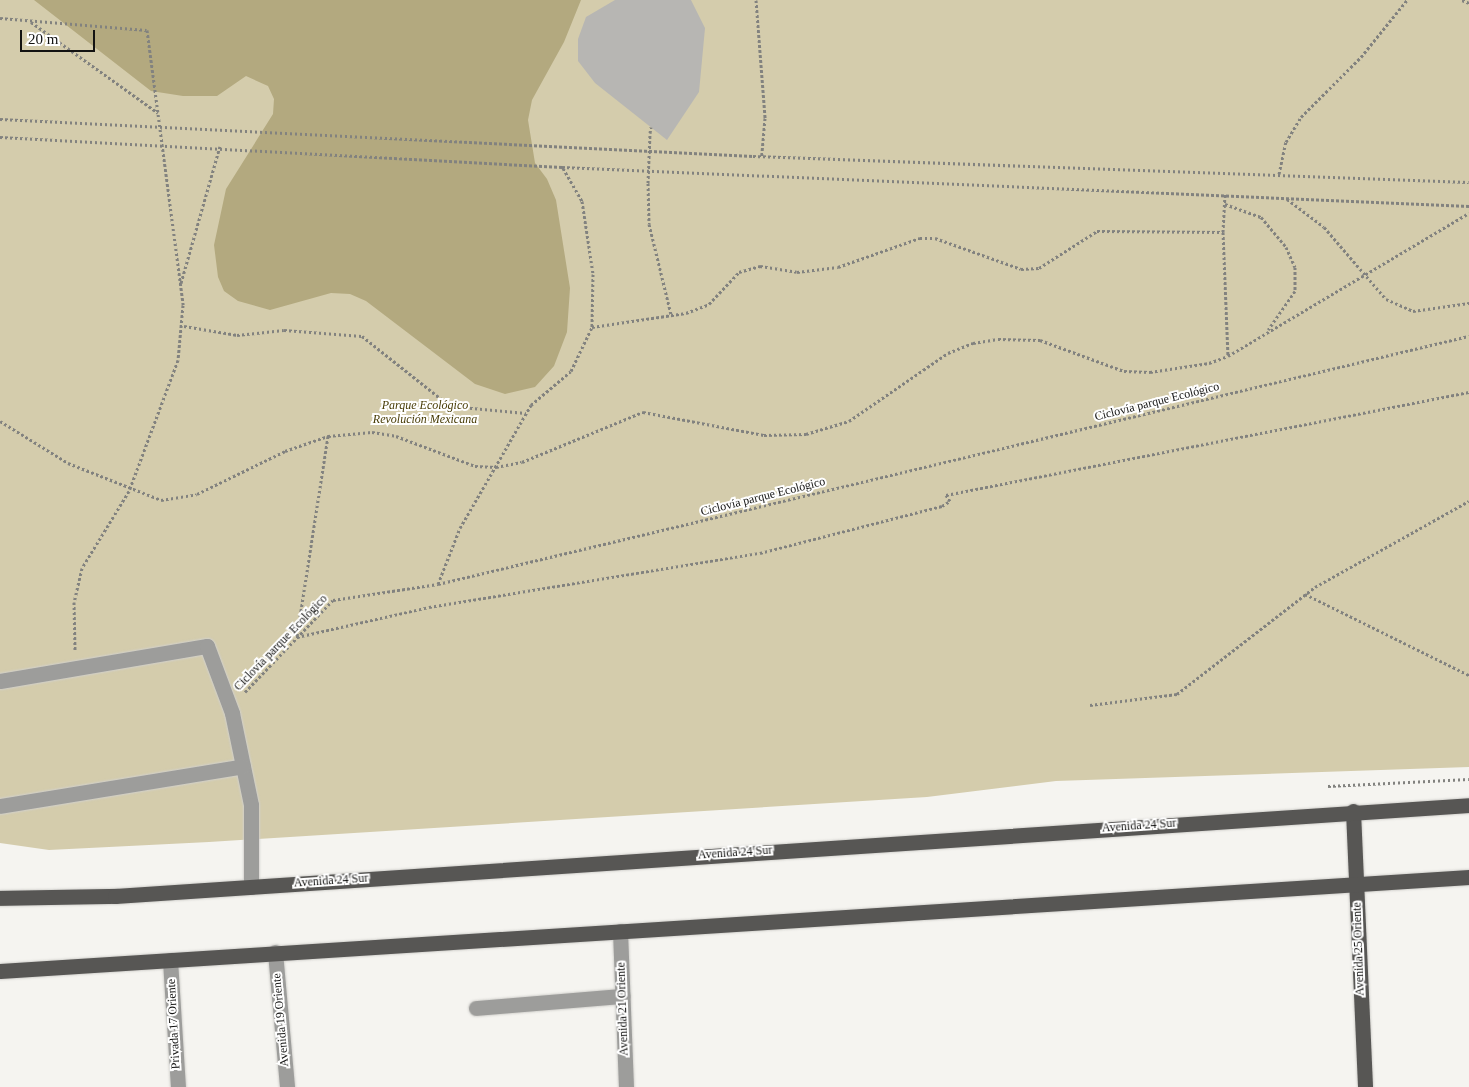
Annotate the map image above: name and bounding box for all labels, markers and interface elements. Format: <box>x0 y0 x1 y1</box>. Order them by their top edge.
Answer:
scale bar <box>22 20 98 52</box>
text: 20 m <box>28 31 58 47</box>
street label: Ciclovía parque Ecológico <box>1093 380 1221 424</box>
park label: Parque Ecológico Revolución Mexicana <box>373 399 477 427</box>
street label: Ciclovía parque Ecológico <box>699 475 827 519</box>
street label: Ciclovía parque Ecológico <box>231 592 331 694</box>
street label: Avenida 24 Sur <box>1101 816 1177 836</box>
street label: Avenida 24 Sur <box>697 843 773 863</box>
street label: Avenida 24 Sur <box>293 871 369 891</box>
street label: Avenida 25 Oriente <box>1350 902 1368 996</box>
street label: Avenida 21 Oriente <box>614 962 632 1056</box>
street label: Avenida 19 Oriente <box>270 973 292 1067</box>
street label: Privada 17 Oriente <box>164 978 184 1070</box>

